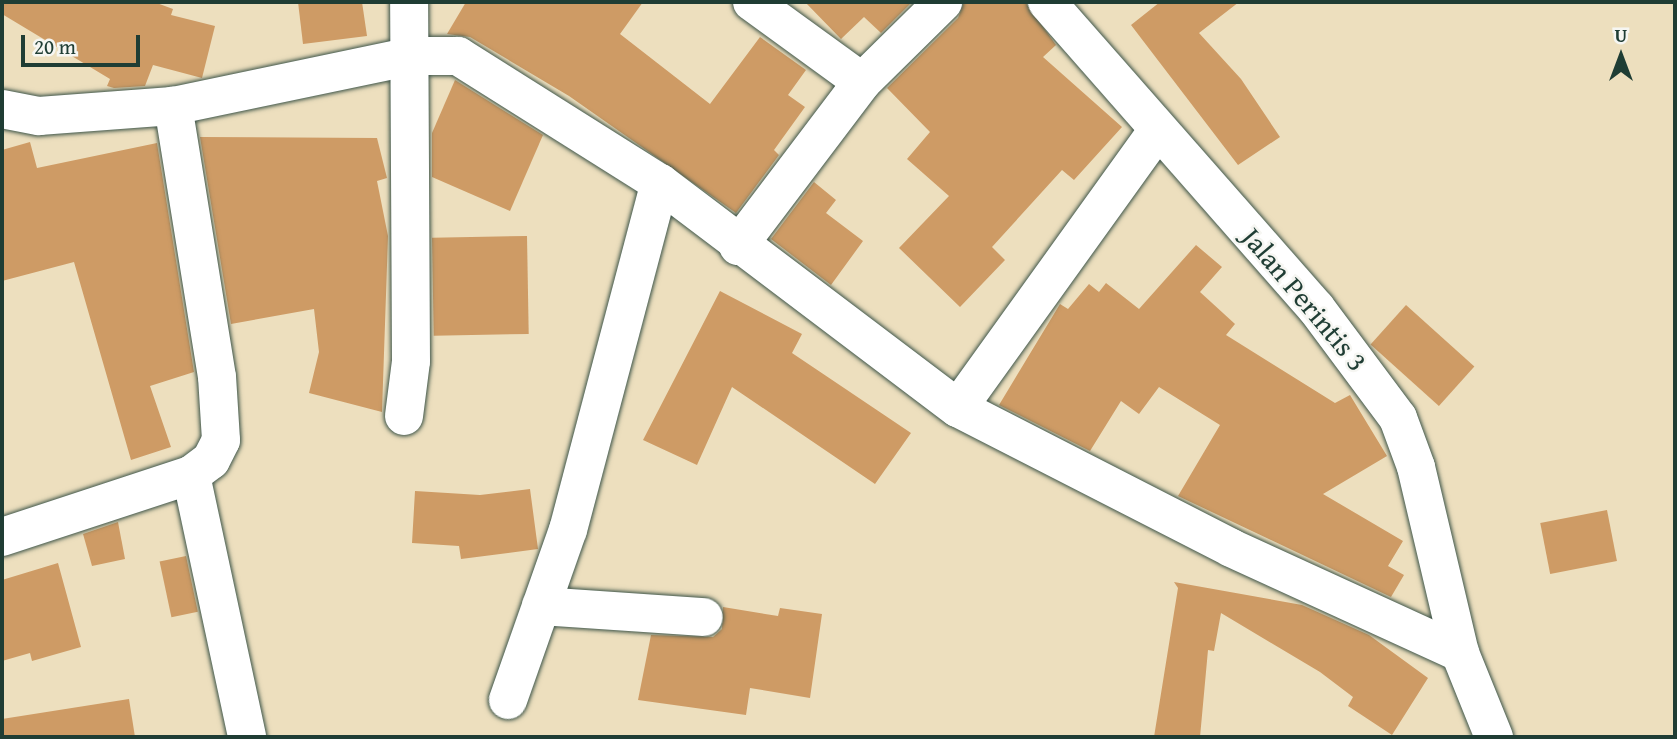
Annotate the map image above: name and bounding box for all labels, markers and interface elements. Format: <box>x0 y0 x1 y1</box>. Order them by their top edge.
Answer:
scale bar <box>24 21 144 65</box>
north arrow <box>1586 21 1656 91</box>
text: U <box>1615 21 1627 49</box>
text: 20 m <box>34 31 76 62</box>
street label: Jalan Perintis 3 <box>1235 220 1375 378</box>

